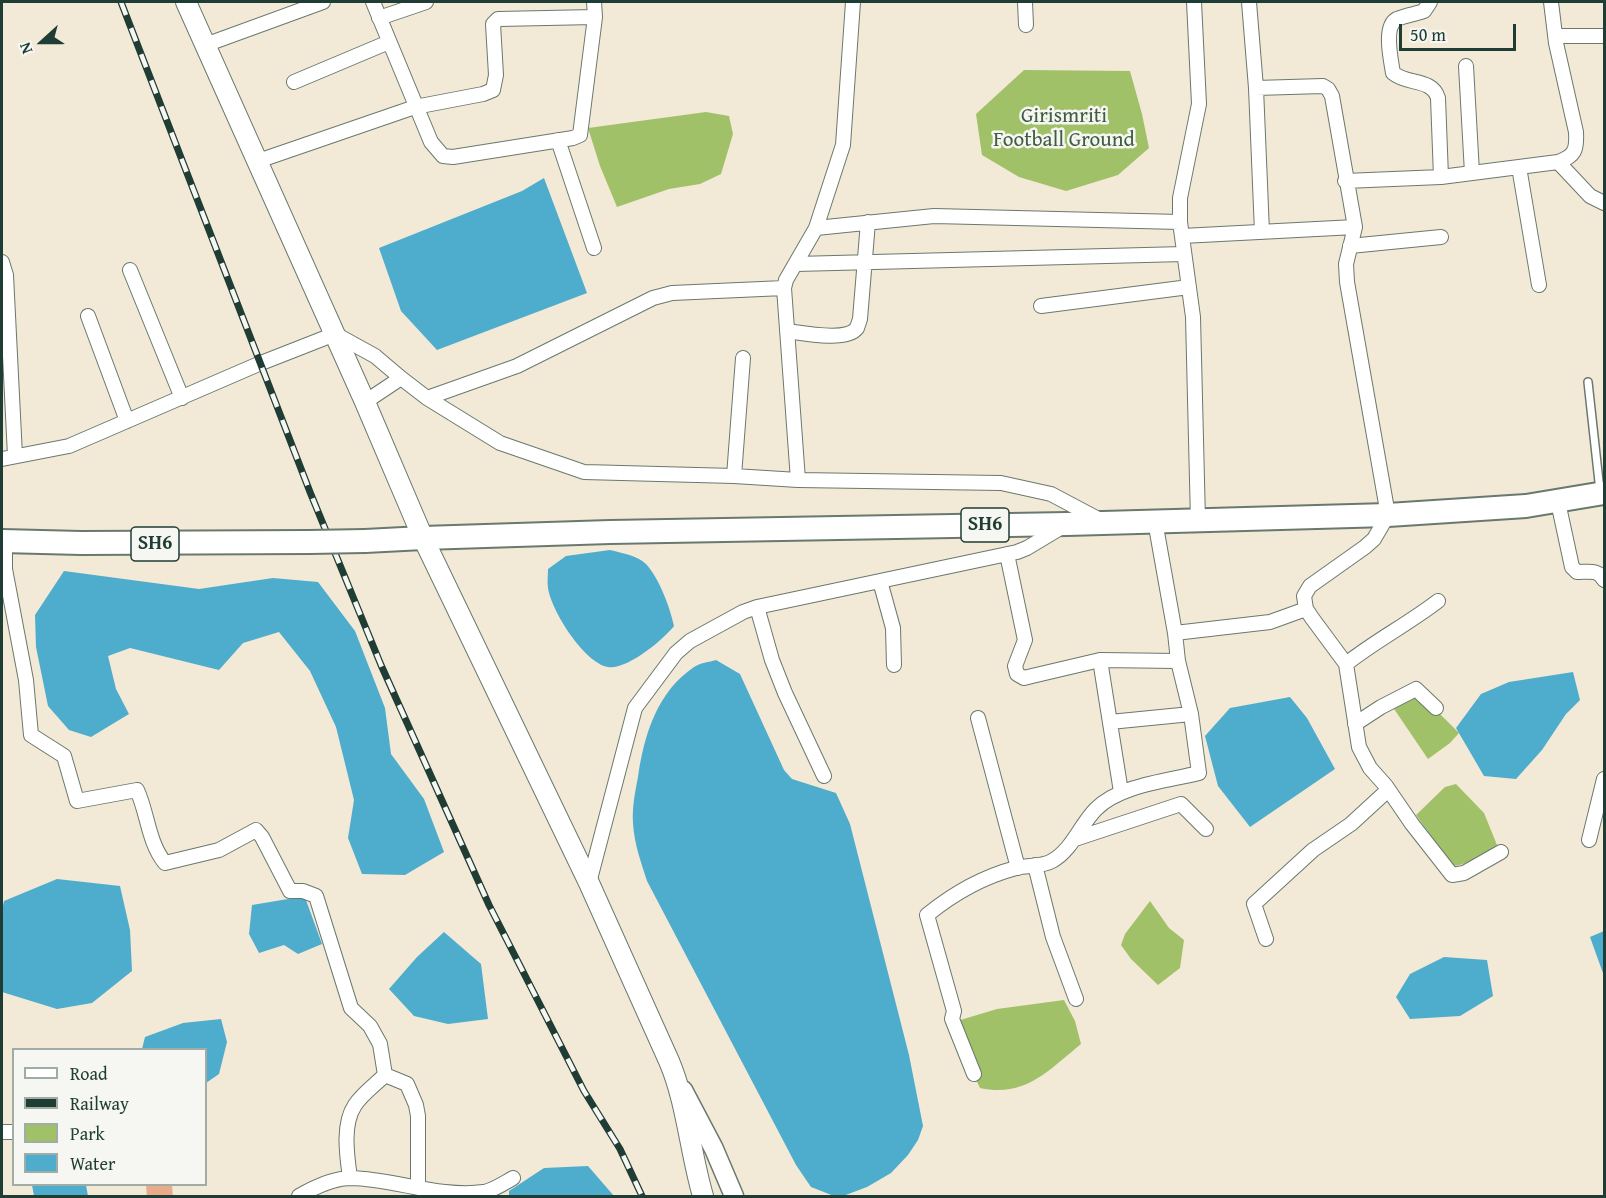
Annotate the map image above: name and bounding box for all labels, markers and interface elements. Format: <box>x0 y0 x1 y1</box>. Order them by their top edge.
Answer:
north arrow <box>12 12 72 72</box>
scale bar <box>1402 12 1519 50</box>
text: 50 m <box>1410 21 1446 48</box>
text: N <box>12 39 38 58</box>
park label: Girismriti Football Ground <box>993 104 1135 154</box>
road number: SH6 <box>961 508 1009 542</box>
road number: SH6 <box>131 527 179 561</box>
legend <box>12 1048 207 1186</box>
text: Road <box>70 1060 108 1087</box>
text: Railway <box>70 1090 129 1117</box>
text: Park <box>70 1120 105 1147</box>
text: Water <box>70 1150 115 1177</box>

